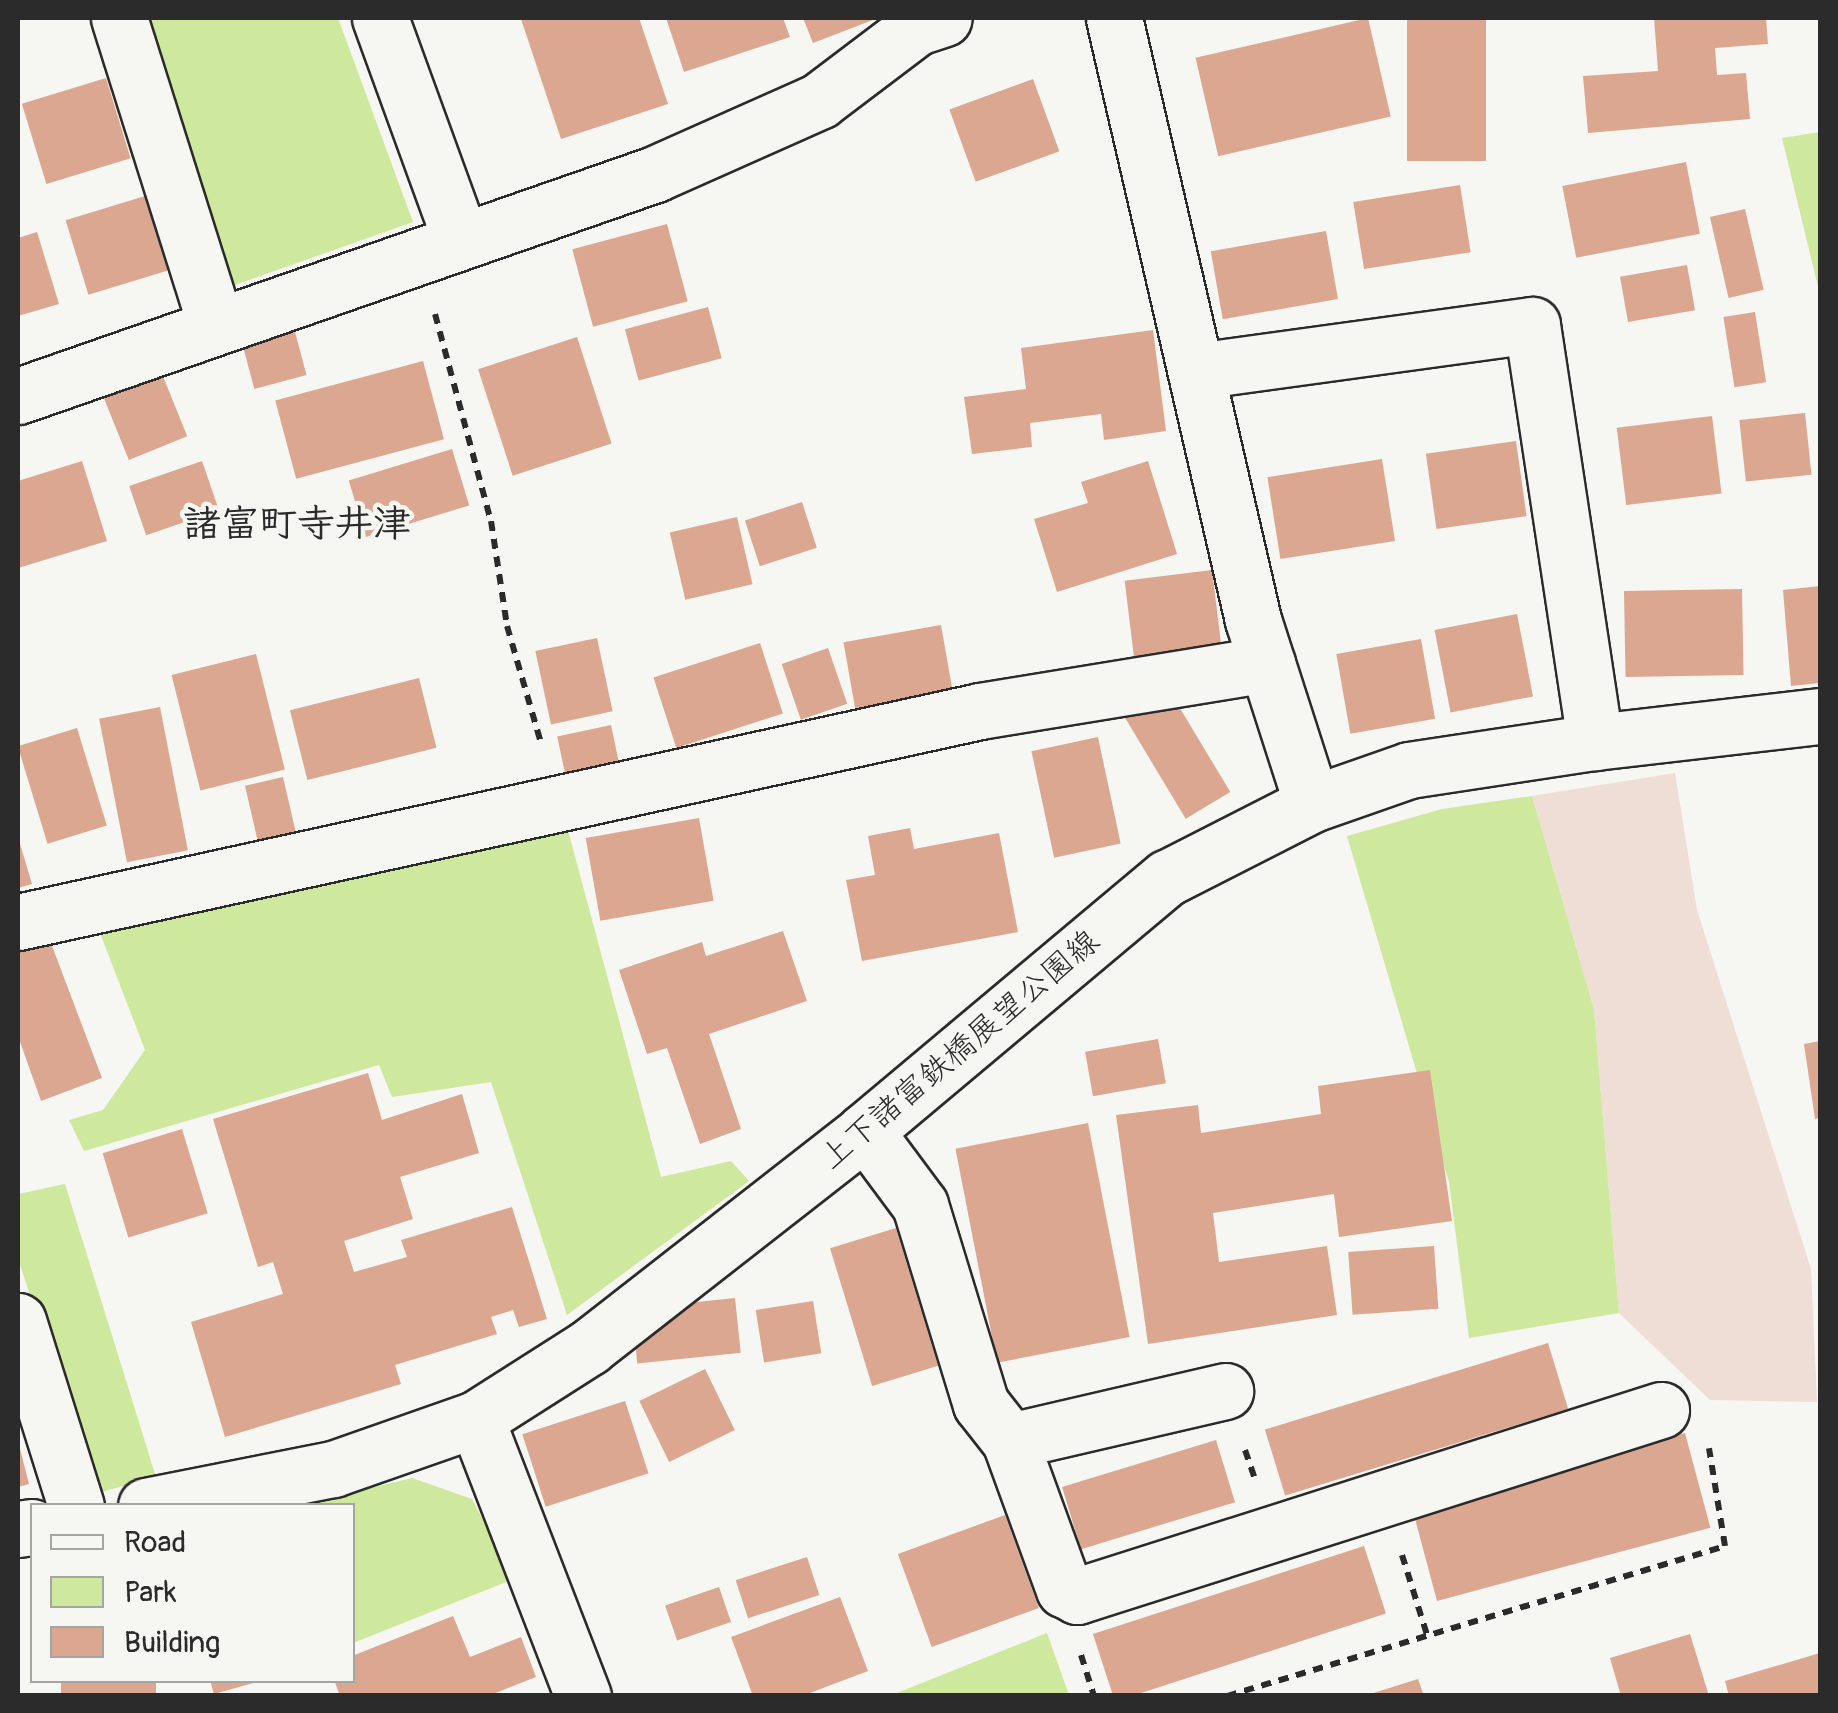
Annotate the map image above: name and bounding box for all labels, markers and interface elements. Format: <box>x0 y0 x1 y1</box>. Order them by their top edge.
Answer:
district label: 諸富町寺井津 <box>183 502 411 548</box>
street label: 上下諸富鉄橋展望公園線 <box>813 922 1107 1178</box>
legend <box>30 1503 355 1683</box>
text: Road <box>124 1524 186 1561</box>
text: Park <box>124 1574 177 1611</box>
text: Building <box>124 1624 220 1661</box>

